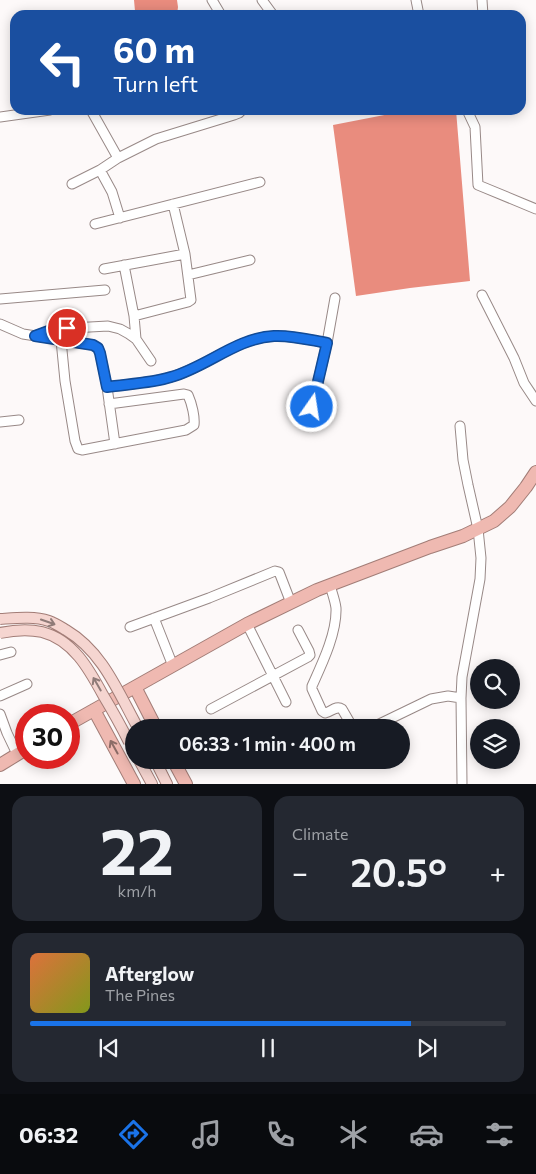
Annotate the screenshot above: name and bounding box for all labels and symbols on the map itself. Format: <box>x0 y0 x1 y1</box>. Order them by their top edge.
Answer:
pin <box>46 307 88 349</box>
position arrow <box>285 380 337 432</box>
one-way arrow <box>40 618 55 627</box>
one-way arrow <box>92 678 102 692</box>
speed limit sign: 30 <box>15 704 80 769</box>
one-way arrow <box>109 740 118 755</box>

